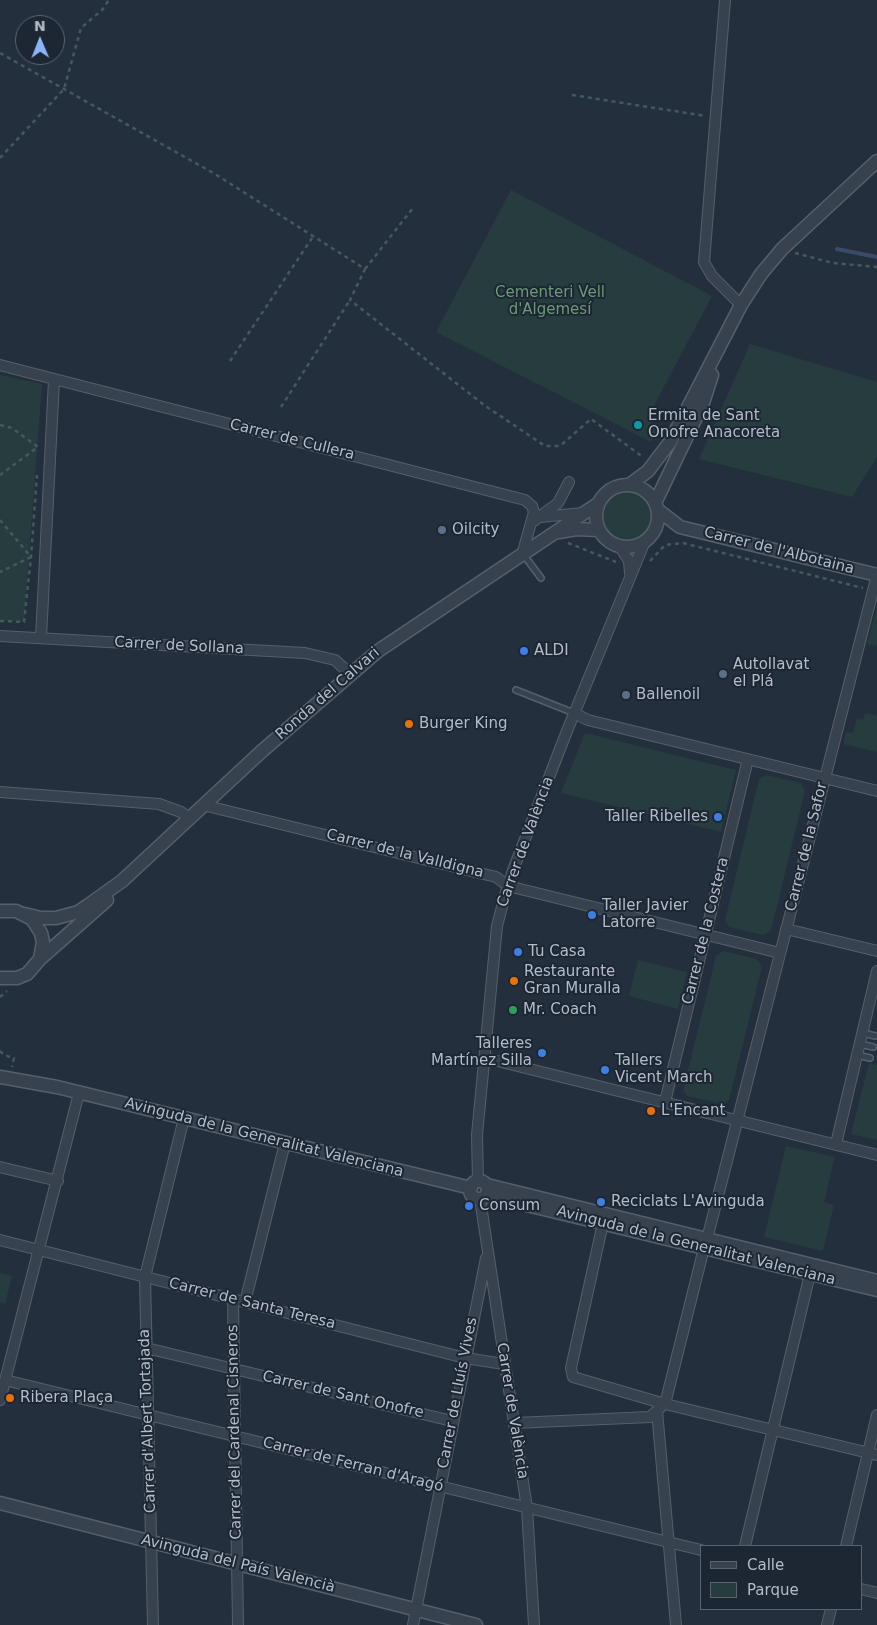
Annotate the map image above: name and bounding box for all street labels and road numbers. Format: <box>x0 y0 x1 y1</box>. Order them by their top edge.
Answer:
street label: Carrer de Cullera <box>228 416 356 464</box>
street label: Carrer de l'Albotaina <box>702 524 856 578</box>
street label: Carrer de Sollana <box>114 634 244 658</box>
street label: Ronda del Calvari <box>272 644 384 744</box>
street label: Carrer de València <box>494 774 558 910</box>
street label: Carrer de la Safor <box>782 781 832 913</box>
street label: Carrer de la Valldigna <box>324 826 486 882</box>
street label: Carrer de la Costera <box>679 855 733 1007</box>
street label: Avinguda de la Generalitat Valenciana <box>123 1095 405 1181</box>
street label: Avinguda de la Generalitat Valenciana <box>555 1203 837 1289</box>
street label: Carrer de Santa Teresa <box>167 1275 337 1333</box>
street label: Carrer de Lluís Vives <box>434 1316 482 1470</box>
street label: Carrer del Cardenal Cisneros <box>224 1324 246 1540</box>
street label: Carrer d'Albert Tortajada <box>136 1329 160 1513</box>
street label: Carrer de València <box>492 1341 532 1481</box>
street label: Carrer de Sant Onofre <box>261 1368 425 1422</box>
street label: Carrer de Ferran d'Aragó <box>261 1434 445 1496</box>
street label: Avinguda del País Valencià <box>139 1531 337 1597</box>

